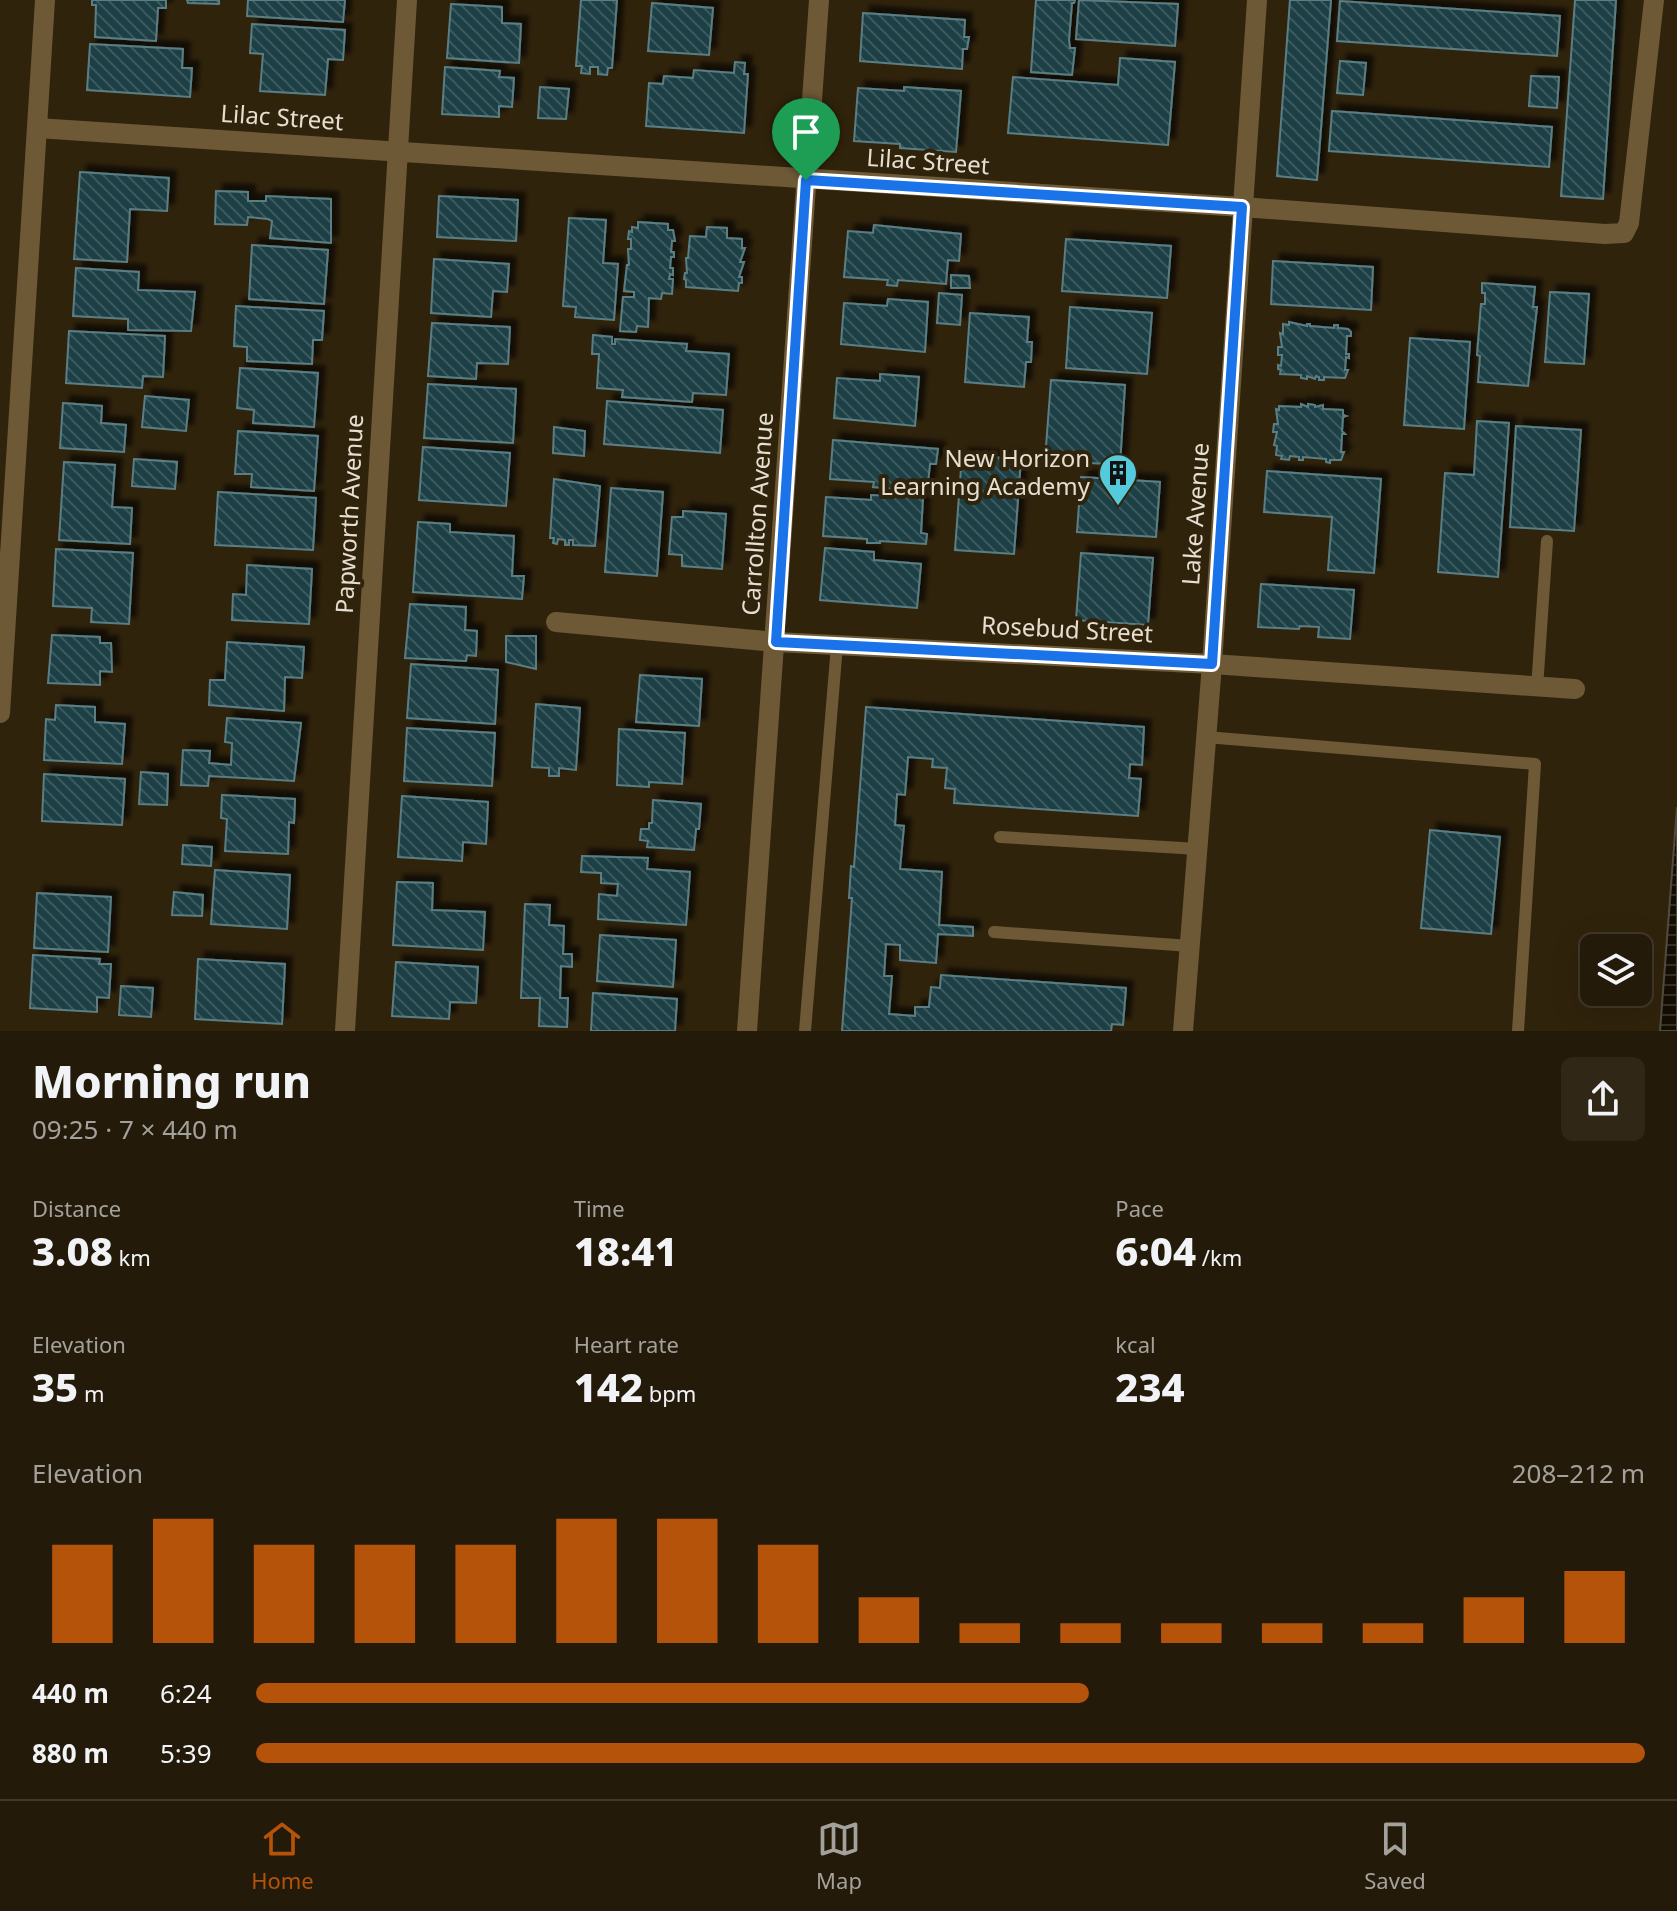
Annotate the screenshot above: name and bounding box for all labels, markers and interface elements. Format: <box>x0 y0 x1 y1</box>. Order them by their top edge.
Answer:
street label: Lilac Street <box>220 96 345 137</box>
pin <box>772 98 840 180</box>
icon: arrive <box>784 110 828 154</box>
street label: Lilac Street <box>866 140 991 181</box>
street label: Carrollton Avenue <box>733 411 780 617</box>
street label: Papworth Avenue <box>327 413 370 614</box>
place label: New Horizon Learning Academy <box>880 441 1091 502</box>
street label: Lake Avenue <box>1173 441 1216 586</box>
building icon: New Horizon Learning Academy <box>1097 452 1139 507</box>
street label: Rosebud Street <box>980 608 1154 649</box>
map controls <box>1580 934 1652 1006</box>
button: layers <box>1580 934 1652 1006</box>
text: Morning run <box>32 1051 311 1111</box>
button: share <box>1561 1057 1645 1141</box>
text: 09:25 · 7 × 440 m <box>32 1111 238 1147</box>
text: Distance <box>32 1193 121 1223</box>
text: Time <box>574 1193 625 1223</box>
text: Pace <box>1115 1193 1164 1223</box>
text: 3.08 <box>32 1223 113 1278</box>
text: 18:41 <box>574 1223 678 1278</box>
text: 6:04 <box>1115 1223 1196 1278</box>
text: km <box>113 1242 151 1272</box>
text: /km <box>1196 1242 1242 1272</box>
text: Elevation <box>32 1329 126 1359</box>
text: Heart rate <box>574 1329 679 1359</box>
text: kcal <box>1115 1329 1156 1359</box>
text: 35 <box>32 1359 78 1414</box>
text: 142 <box>574 1359 643 1414</box>
text: 234 <box>1115 1359 1185 1414</box>
text: m <box>78 1378 105 1408</box>
text: bpm <box>643 1378 696 1408</box>
text: Elevation <box>32 1455 143 1491</box>
text: 208–212 m <box>1512 1455 1645 1491</box>
text: 440 m <box>32 1675 109 1711</box>
text: 6:24 <box>160 1675 212 1711</box>
text: 880 m <box>32 1735 109 1771</box>
text: 5:39 <box>160 1735 212 1771</box>
tab: Home <box>251 1817 314 1895</box>
tab: Map <box>816 1817 862 1895</box>
tab: Saved <box>1364 1817 1426 1895</box>

